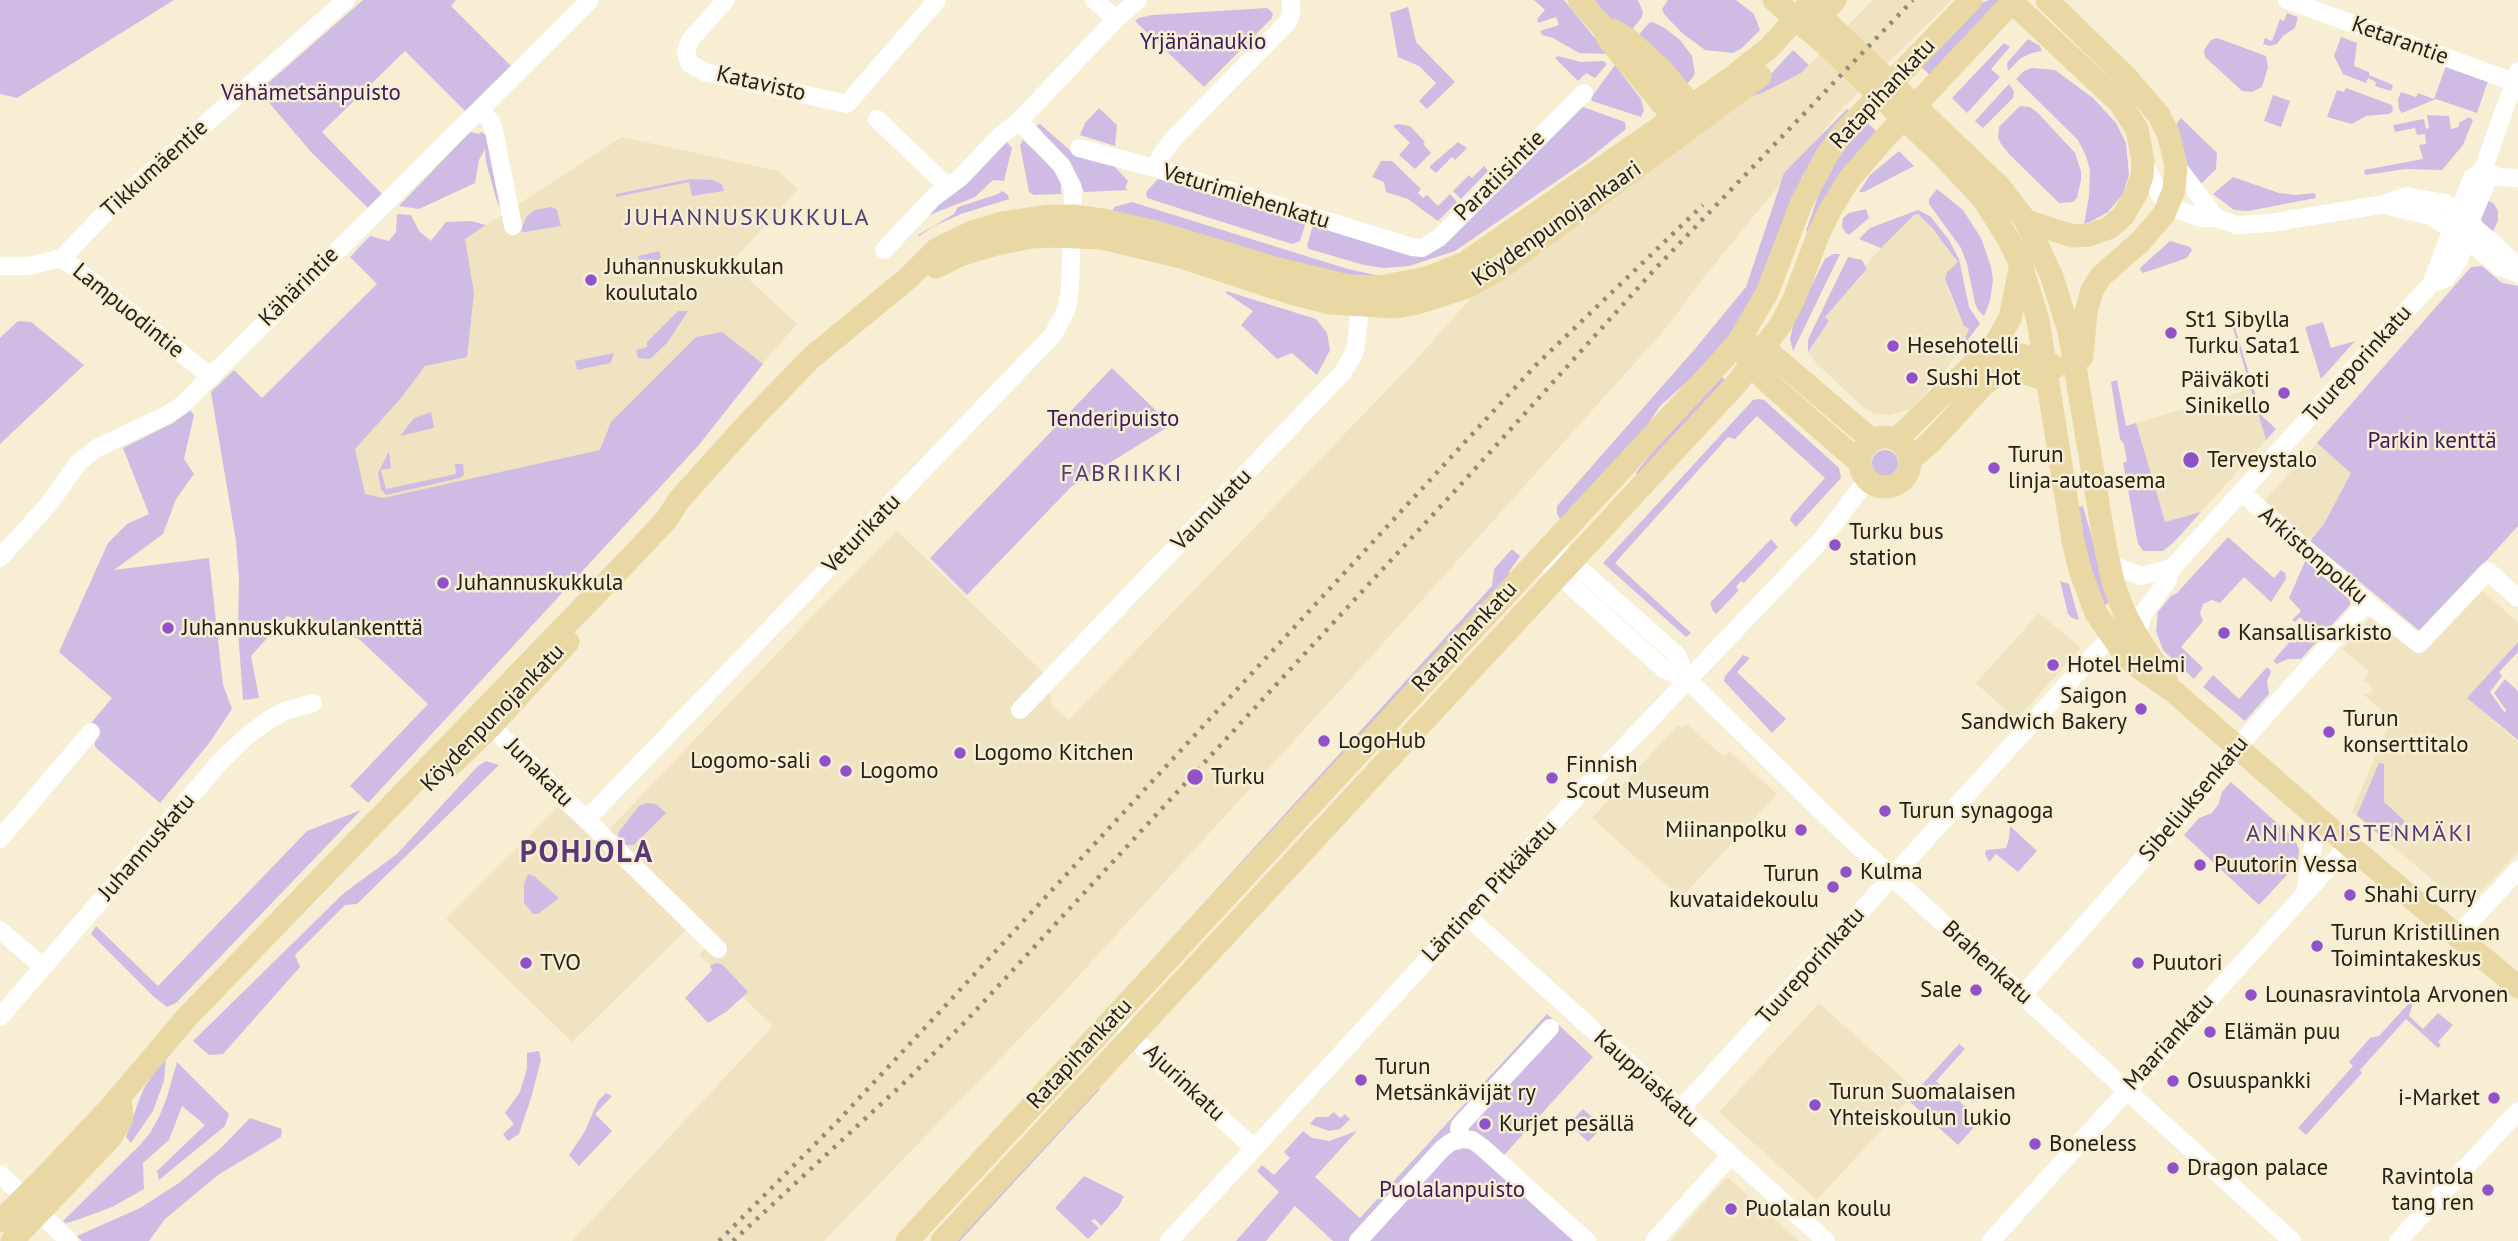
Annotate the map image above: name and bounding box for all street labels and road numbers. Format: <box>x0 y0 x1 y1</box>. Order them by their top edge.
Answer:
street label: Ketarantie <box>2348 11 2452 71</box>
street label: Ratapihankatu <box>1825 33 1941 155</box>
street label: Katavisto <box>714 60 808 108</box>
street label: Tikkumäentie <box>96 114 214 224</box>
street label: Paratiisintie <box>1449 125 1551 227</box>
street label: Köydenpunojankaari <box>1467 155 1647 293</box>
street label: Veturimiehenkatu <box>1159 158 1333 236</box>
street label: Kähärintie <box>253 241 345 333</box>
street label: Lampuodintie <box>67 258 189 364</box>
street label: Tuureporinkatu <box>2298 300 2418 428</box>
street label: Vaunukatu <box>1166 463 1258 557</box>
street label: Veturikatu <box>817 488 907 580</box>
street label: Arkistonpolku <box>2253 501 2373 611</box>
street label: Ratapihankatu <box>1407 576 1523 698</box>
street label: Köydenpunojankatu <box>415 638 571 798</box>
street label: Sibeliuksenkatu <box>2134 731 2254 867</box>
street label: Junakatu <box>499 733 579 813</box>
street label: Juhannuskatu <box>93 788 201 906</box>
street label: Läntinen Pitkäkatu <box>1417 814 1563 968</box>
street label: Tuureporinkatu <box>1751 902 1871 1030</box>
street label: Brahenkatu <box>1936 915 2038 1011</box>
street label: Maariankatu <box>2118 988 2220 1096</box>
street label: Ratapihankatu <box>1022 993 1138 1115</box>
street label: Kauppiaskatu <box>1588 1025 1704 1133</box>
street label: Ajurinkatu <box>1138 1038 1230 1128</box>

